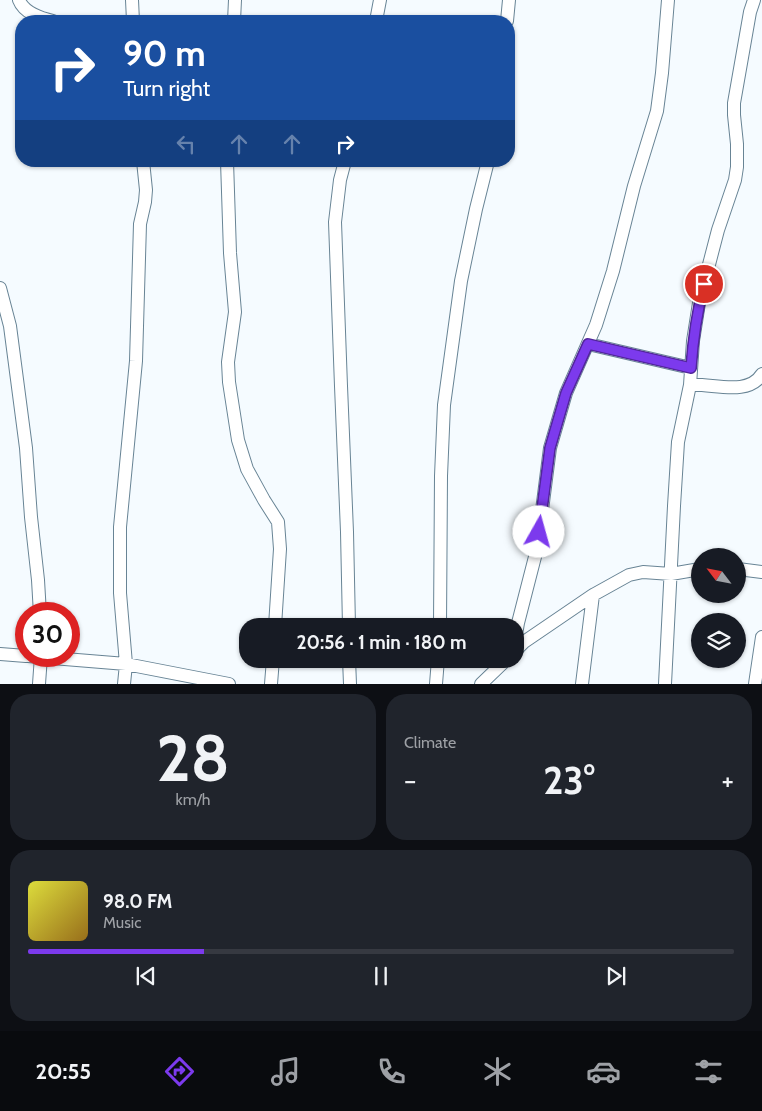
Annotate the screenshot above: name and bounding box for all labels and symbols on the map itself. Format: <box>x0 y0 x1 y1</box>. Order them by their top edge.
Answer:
pin <box>683 263 725 305</box>
position arrow <box>512 505 564 557</box>
north arrow <box>691 548 746 602</box>
speed limit sign: 30 <box>15 602 80 667</box>

